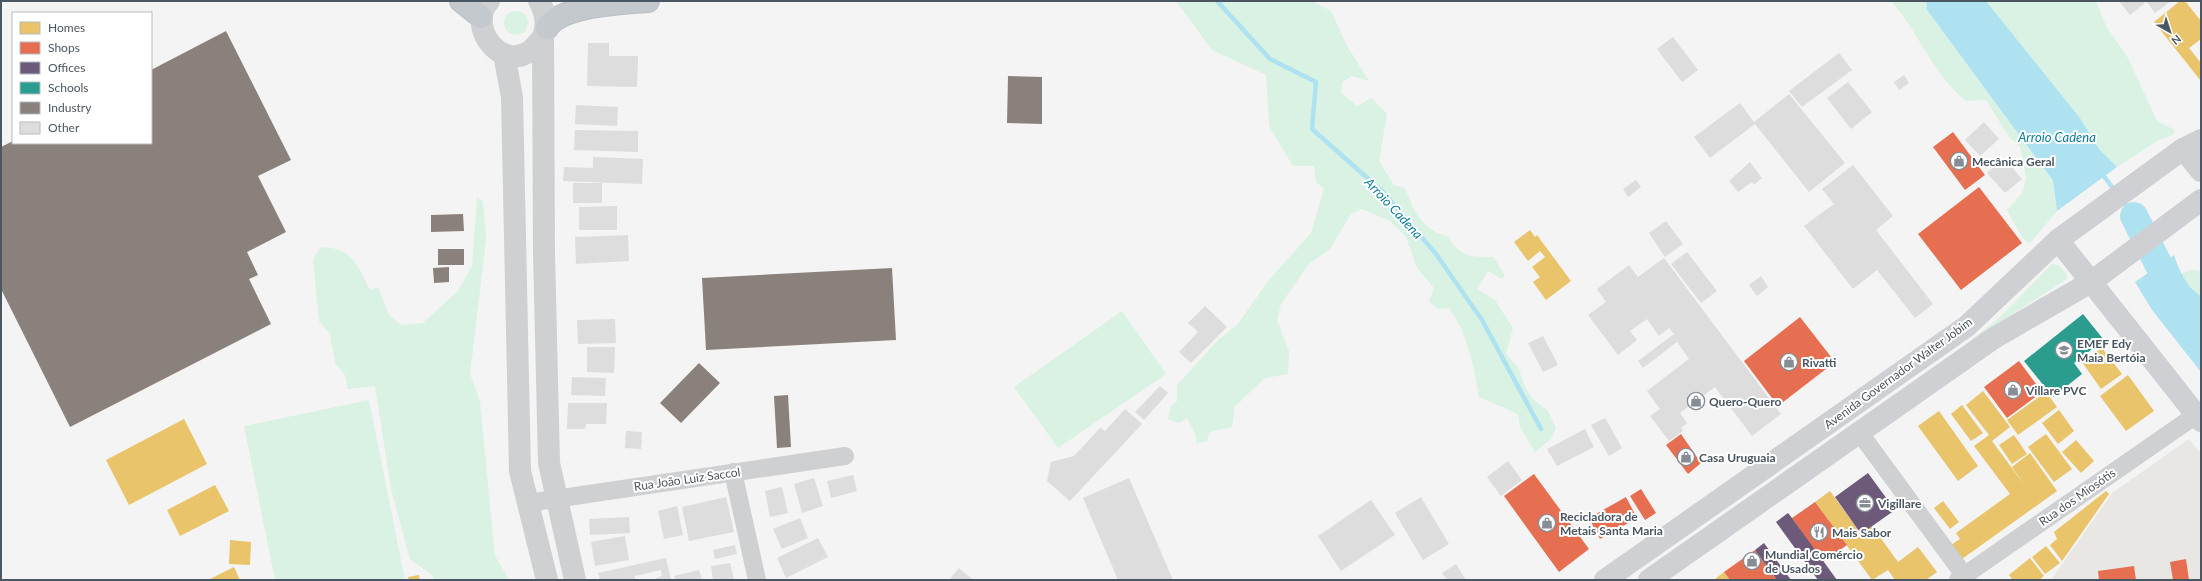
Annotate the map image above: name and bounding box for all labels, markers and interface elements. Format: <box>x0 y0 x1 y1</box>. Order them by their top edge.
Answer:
legend <box>12 12 152 144</box>
north arrow <box>2150 12 2190 52</box>
text: Homes <box>48 20 85 35</box>
text: N <box>2169 32 2184 48</box>
text: Shops <box>48 40 80 55</box>
text: Offices <box>48 60 85 75</box>
text: Schools <box>48 80 89 95</box>
text: Industry <box>48 100 92 115</box>
text: Other <box>48 120 80 135</box>
water label: Arroio Cadena <box>2017 129 2096 145</box>
shop icon: Mecânica Geral <box>1949 151 1969 171</box>
place label: Mecânica Geral <box>1972 154 2055 169</box>
water label: Arroio Cadena <box>1361 173 1427 242</box>
street label: Avenida Governador Walter Jobim <box>1821 314 1975 432</box>
place label: EMEF Edy Maia Bertóia <box>2077 336 2145 365</box>
school or university icon: EMEF Edy Maia Bertóia <box>2054 340 2074 360</box>
shop icon: Rivatti <box>1779 352 1799 372</box>
place label: Rivatti <box>1802 355 1837 370</box>
shop icon: Villare PVC <box>2003 380 2023 400</box>
place label: Villare PVC <box>2025 383 2086 398</box>
shop icon: Quero-Quero <box>1686 391 1706 411</box>
place label: Quero-Quero <box>1709 394 1782 409</box>
shop icon: Casa Uruguaia <box>1676 447 1696 467</box>
place label: Casa Uruguaia <box>1699 450 1776 465</box>
street label: Rua João Luiz Saccol <box>633 464 741 494</box>
street label: Rua dos Miosótis <box>2036 465 2118 529</box>
office icon: Vigillare <box>1855 493 1875 513</box>
place label: Vigillare <box>1877 496 1922 511</box>
place label: Recicladora de Metais Santa Maria <box>1560 509 1663 538</box>
shop icon: Recicladora de Metais Santa Maria <box>1537 513 1557 533</box>
restaurant icon: Mais Sabor <box>1809 522 1829 542</box>
place label: Mais Sabor <box>1832 525 1892 540</box>
place label: Mundial Comércio de Usados <box>1765 547 1863 576</box>
shop icon: Mundial Comércio de Usados <box>1742 551 1762 571</box>

